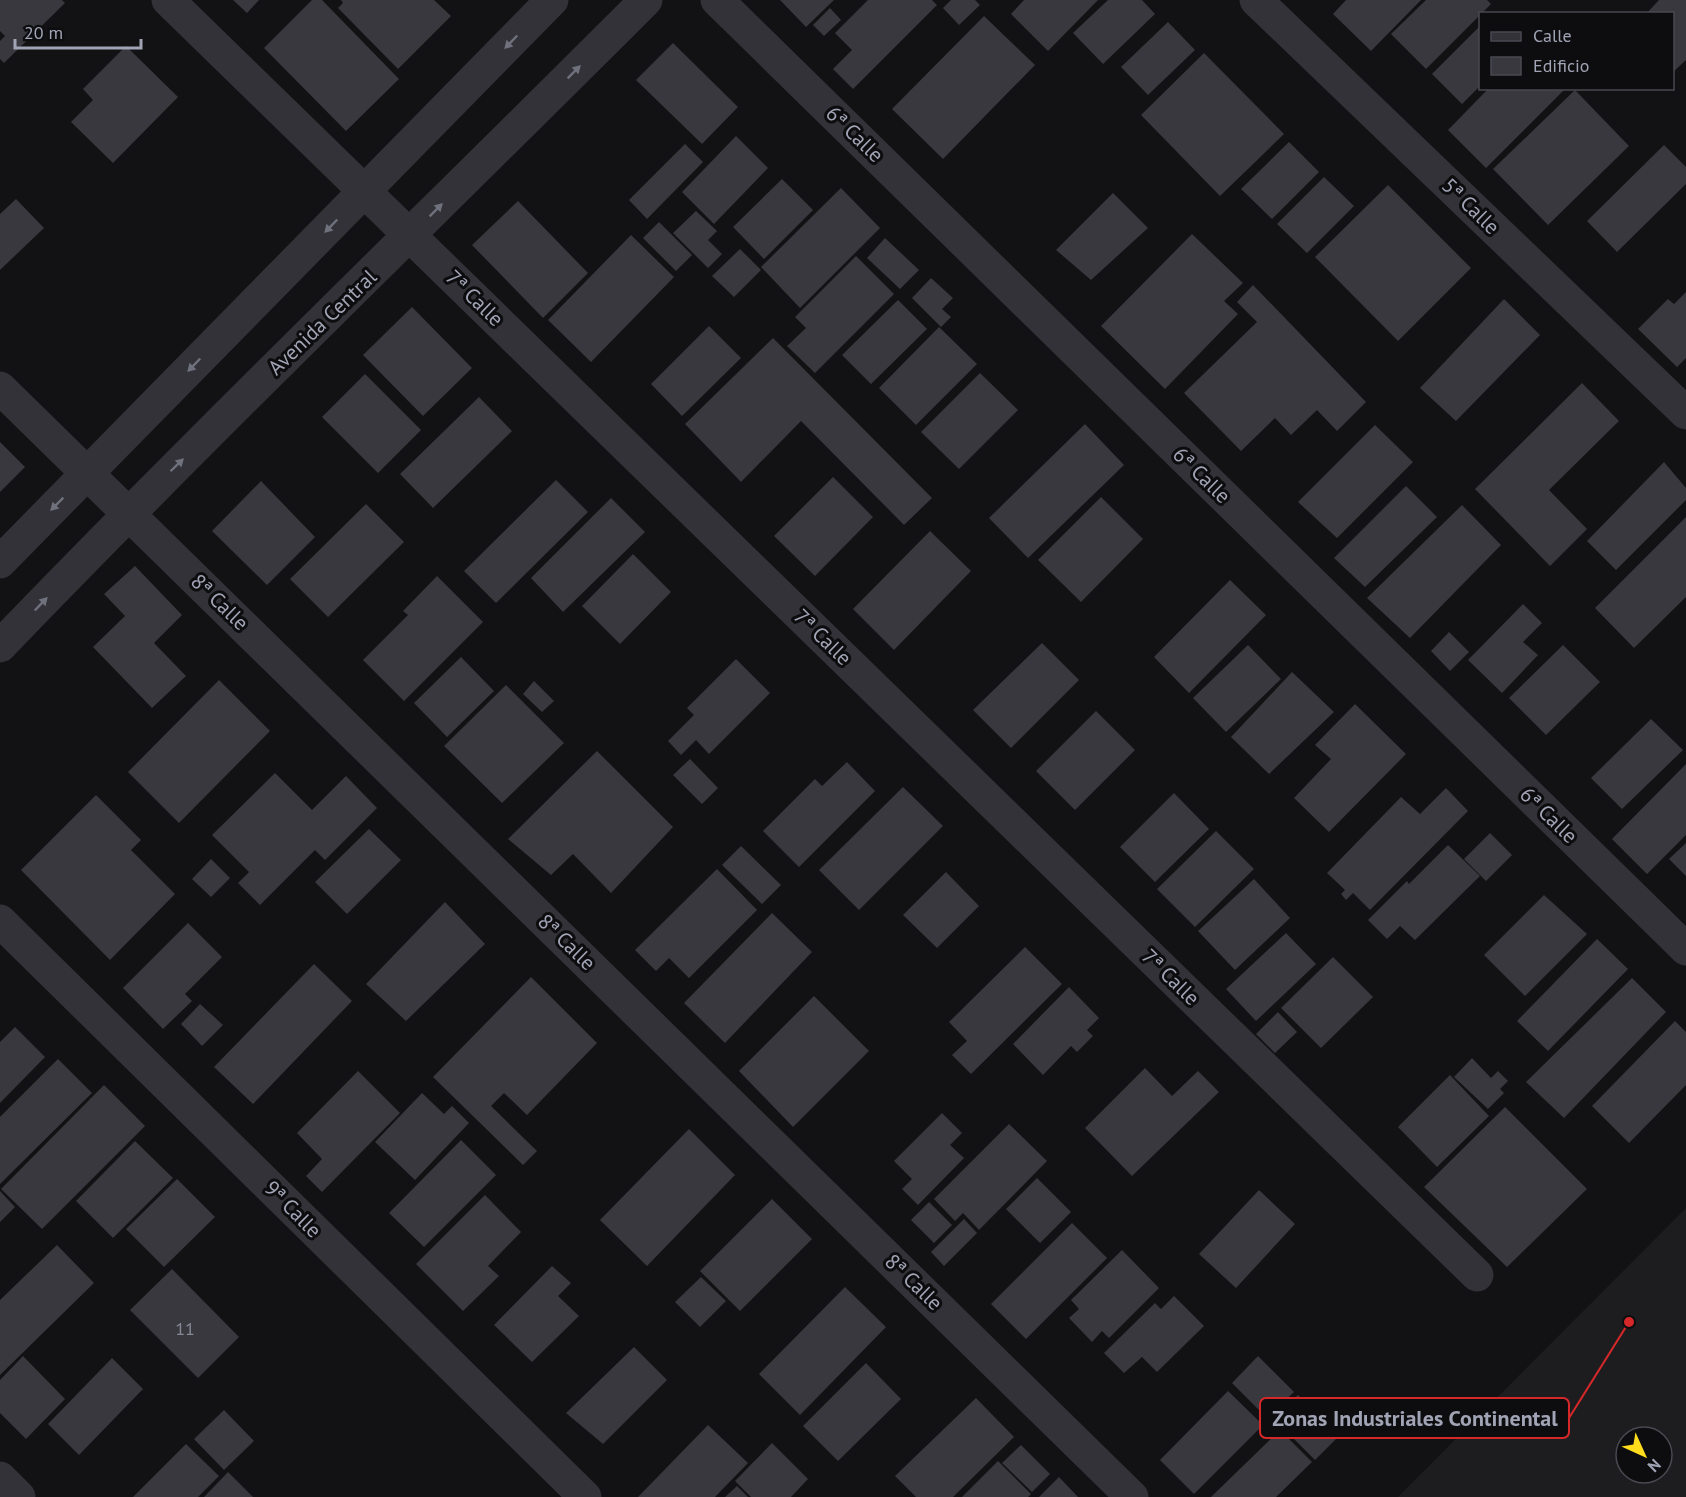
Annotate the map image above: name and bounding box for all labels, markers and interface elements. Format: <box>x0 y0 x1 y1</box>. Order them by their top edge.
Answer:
scale bar <box>15 12 141 50</box>
legend <box>1479 12 1674 90</box>
text: 20 m <box>24 21 63 44</box>
text: Calle <box>1533 24 1572 47</box>
one-way arrow <box>505 34 519 48</box>
text: Edificio <box>1533 54 1589 77</box>
one-way arrow <box>566 66 580 80</box>
street label: 6ª Calle <box>820 100 890 168</box>
street label: 5ª Calle <box>1436 172 1506 240</box>
one-way arrow <box>429 203 443 218</box>
one-way arrow <box>324 218 338 232</box>
street label: Avenida Central <box>262 263 382 381</box>
street label: 7ª Calle <box>440 264 510 332</box>
one-way arrow <box>187 357 201 372</box>
street label: 6ª Calle <box>1167 441 1237 509</box>
one-way arrow <box>170 458 185 472</box>
one-way arrow <box>50 496 64 511</box>
street label: 8ª Calle <box>185 568 255 636</box>
one-way arrow <box>33 597 47 611</box>
street label: 7ª Calle <box>788 603 858 671</box>
street label: 6ª Calle <box>1514 781 1584 849</box>
street label: 8ª Calle <box>532 908 602 976</box>
street label: 7ª Calle <box>1136 943 1206 1011</box>
street label: 9ª Calle <box>259 1175 327 1243</box>
street label: 8ª Calle <box>879 1248 949 1316</box>
house number: 11 <box>175 1317 195 1340</box>
callout: Zonas Industriales Continental <box>1260 1398 1569 1438</box>
text: Zonas Industriales Continental <box>1272 1404 1558 1432</box>
north arrow <box>1614 1425 1674 1485</box>
text: N <box>1644 1455 1665 1476</box>

